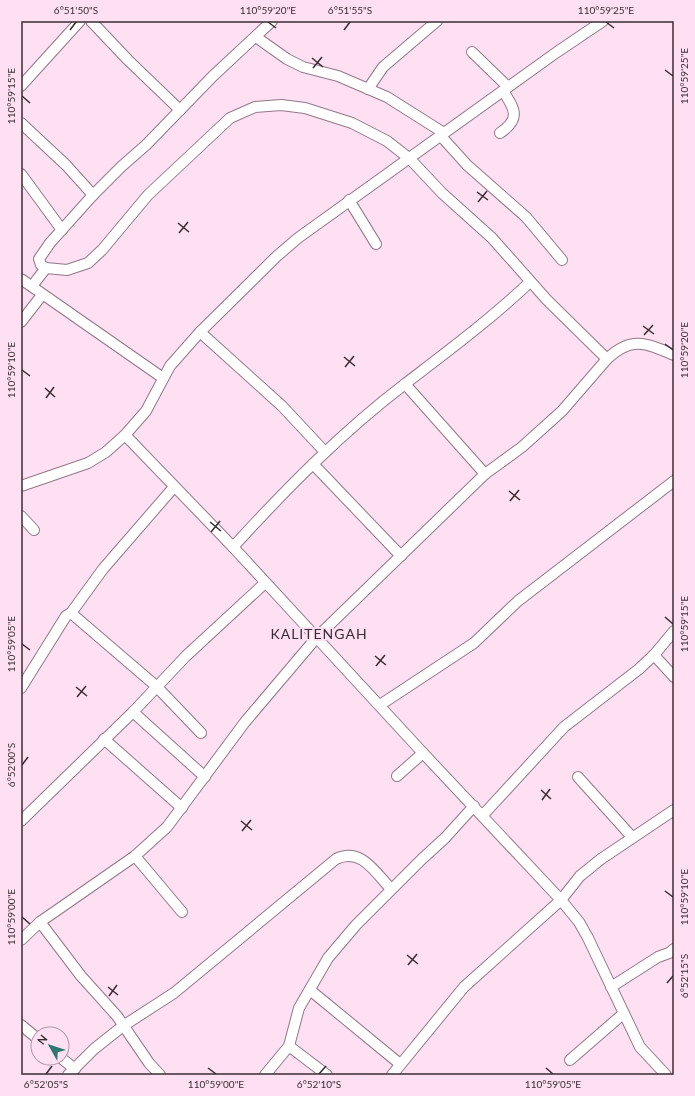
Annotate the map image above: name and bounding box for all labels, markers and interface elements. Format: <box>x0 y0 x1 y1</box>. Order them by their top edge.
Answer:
text: 6°51'50"S <box>54 4 98 16</box>
text: 110°59'20"E <box>240 4 296 16</box>
text: 6°51'55"S <box>328 4 372 16</box>
text: 110°59'25"E <box>578 4 634 16</box>
text: 110°59'25"E <box>678 48 690 104</box>
text: 110°59'15"E <box>5 68 17 124</box>
text: 110°59'20"E <box>678 322 690 378</box>
text: 110°59'10"E <box>5 342 17 398</box>
text: 110°59'15"E <box>678 596 690 652</box>
text: 110°59'05"E <box>5 616 17 672</box>
district label: KALITENGAH <box>270 625 368 642</box>
text: 6°52'00"S <box>5 743 17 787</box>
text: 110°59'10"E <box>678 869 690 925</box>
text: 110°59'00"E <box>5 889 17 945</box>
text: 6°52'15"S <box>678 954 690 998</box>
north arrow <box>30 1026 70 1066</box>
text: N <box>34 1032 50 1047</box>
text: 6°52'05"S <box>24 1078 68 1090</box>
text: 110°59'00"E <box>188 1078 244 1090</box>
text: 6°52'10"S <box>297 1078 341 1090</box>
text: 110°59'05"E <box>525 1078 581 1090</box>

